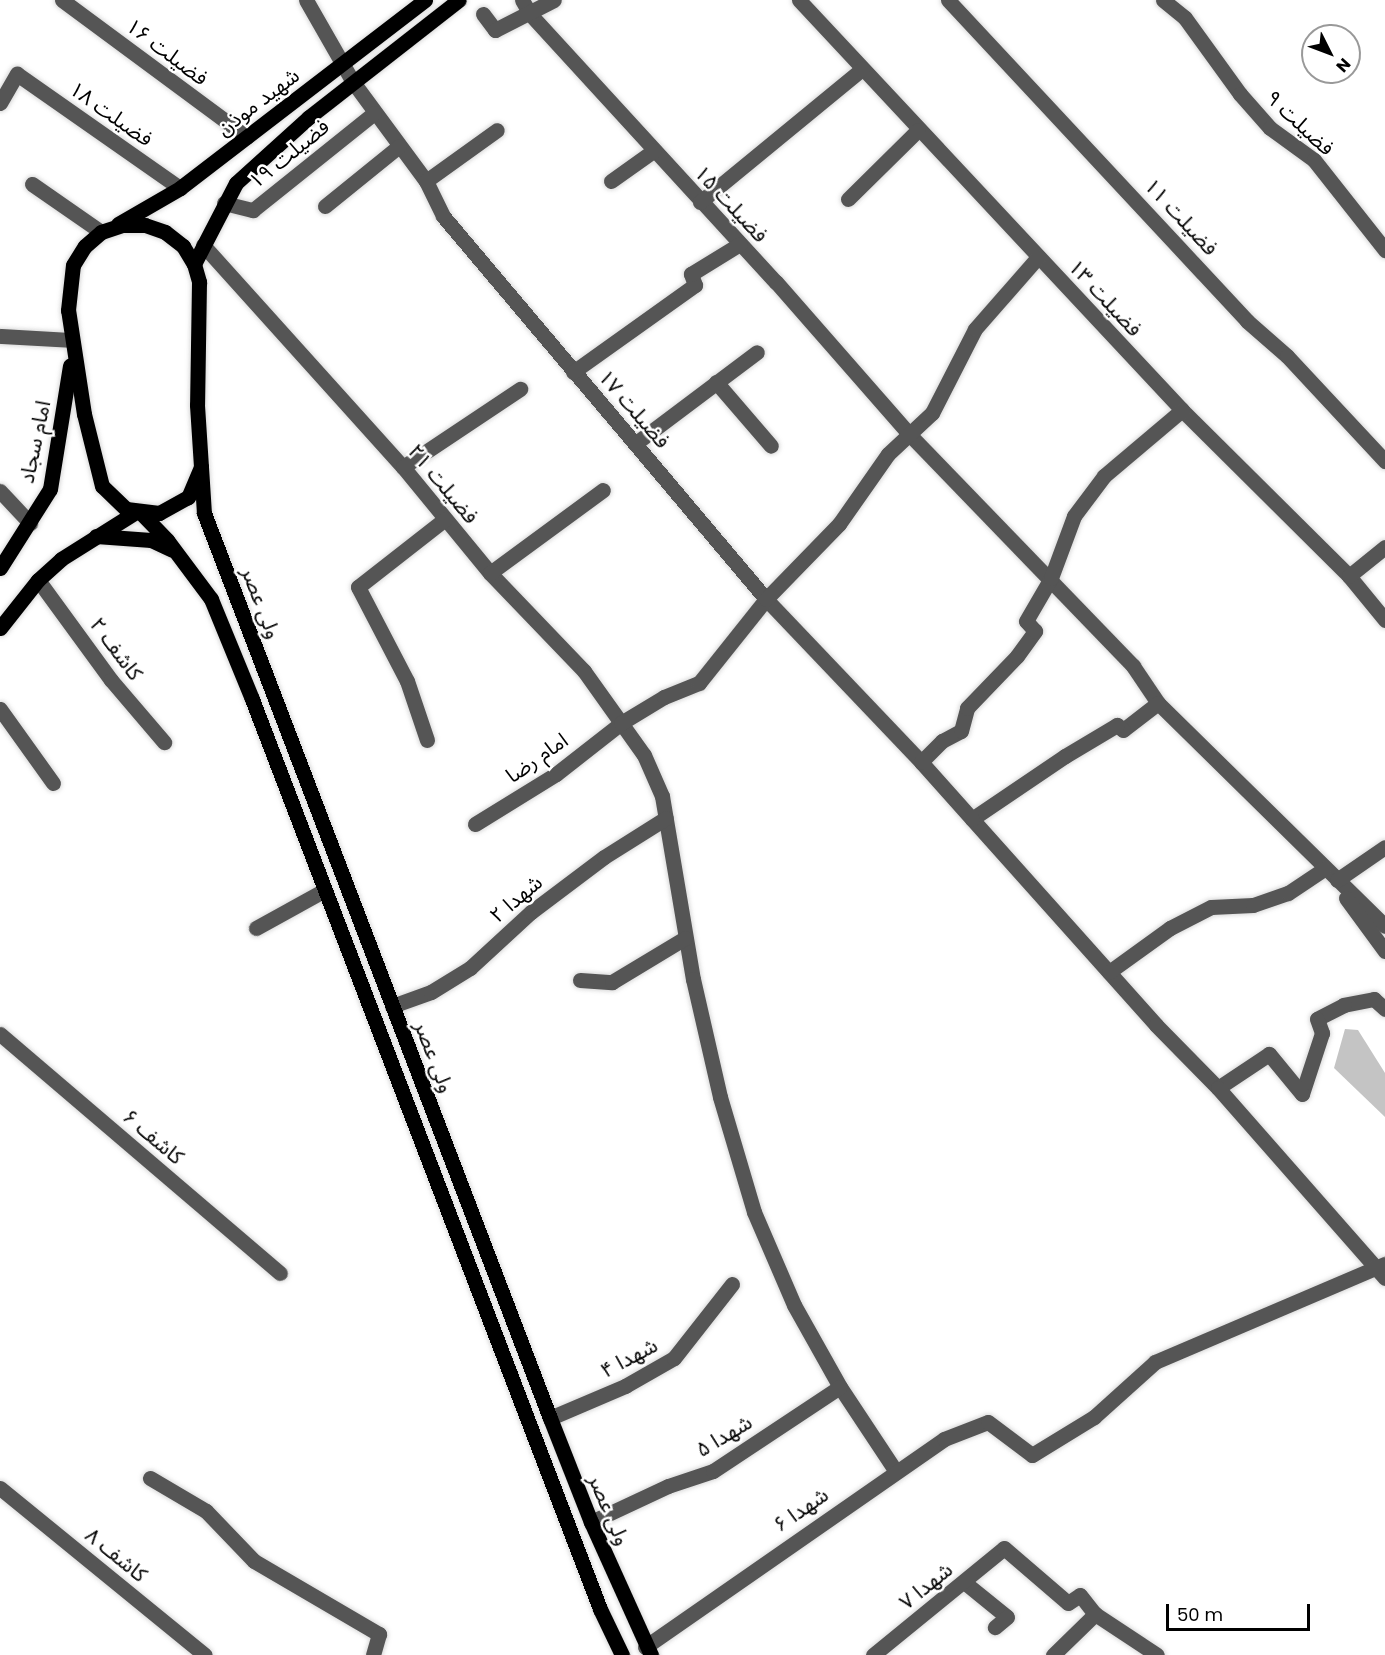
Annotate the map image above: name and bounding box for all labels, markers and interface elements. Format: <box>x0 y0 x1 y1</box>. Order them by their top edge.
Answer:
street label: فضیلت ۱۶ <box>121 13 213 91</box>
north arrow <box>1301 24 1361 84</box>
text: N <box>1331 53 1356 77</box>
street label: شهید موذن <box>212 63 304 141</box>
street label: فضیلت ۱۸ <box>64 76 158 152</box>
street label: فضیلت ۹ <box>1261 85 1339 161</box>
street label: فضیلت ۱۹ <box>244 114 334 194</box>
street label: فضیلت ۱۵ <box>689 160 773 248</box>
street label: فضیلت ۱۱ <box>1139 173 1223 261</box>
street label: فضیلت ۱۳ <box>1063 254 1147 342</box>
street label: فضیلت ۱۷ <box>593 364 675 454</box>
street label: امام سجاد <box>14 398 56 486</box>
street label: فضیلت ۲۱ <box>402 439 484 529</box>
street label: ولی عصر <box>236 564 286 642</box>
street label: کاشف ۲ <box>84 613 148 685</box>
street label: امام رضا <box>501 728 573 788</box>
street label: شهدا ۲ <box>485 870 547 928</box>
street label: ولی عصر <box>409 1018 459 1096</box>
street label: کاشف ۶ <box>117 1104 189 1170</box>
street label: شهدا ۴ <box>596 1333 662 1383</box>
street label: شهدا ۵ <box>691 1410 757 1462</box>
street label: ولی عصر <box>583 1471 635 1549</box>
street label: شهدا ۶ <box>769 1482 833 1538</box>
street label: کاشف ۸ <box>80 1523 152 1587</box>
street label: شهدا ۷ <box>894 1557 958 1615</box>
scale bar <box>1169 1592 1313 1630</box>
text: 50 m <box>1177 1602 1223 1627</box>

